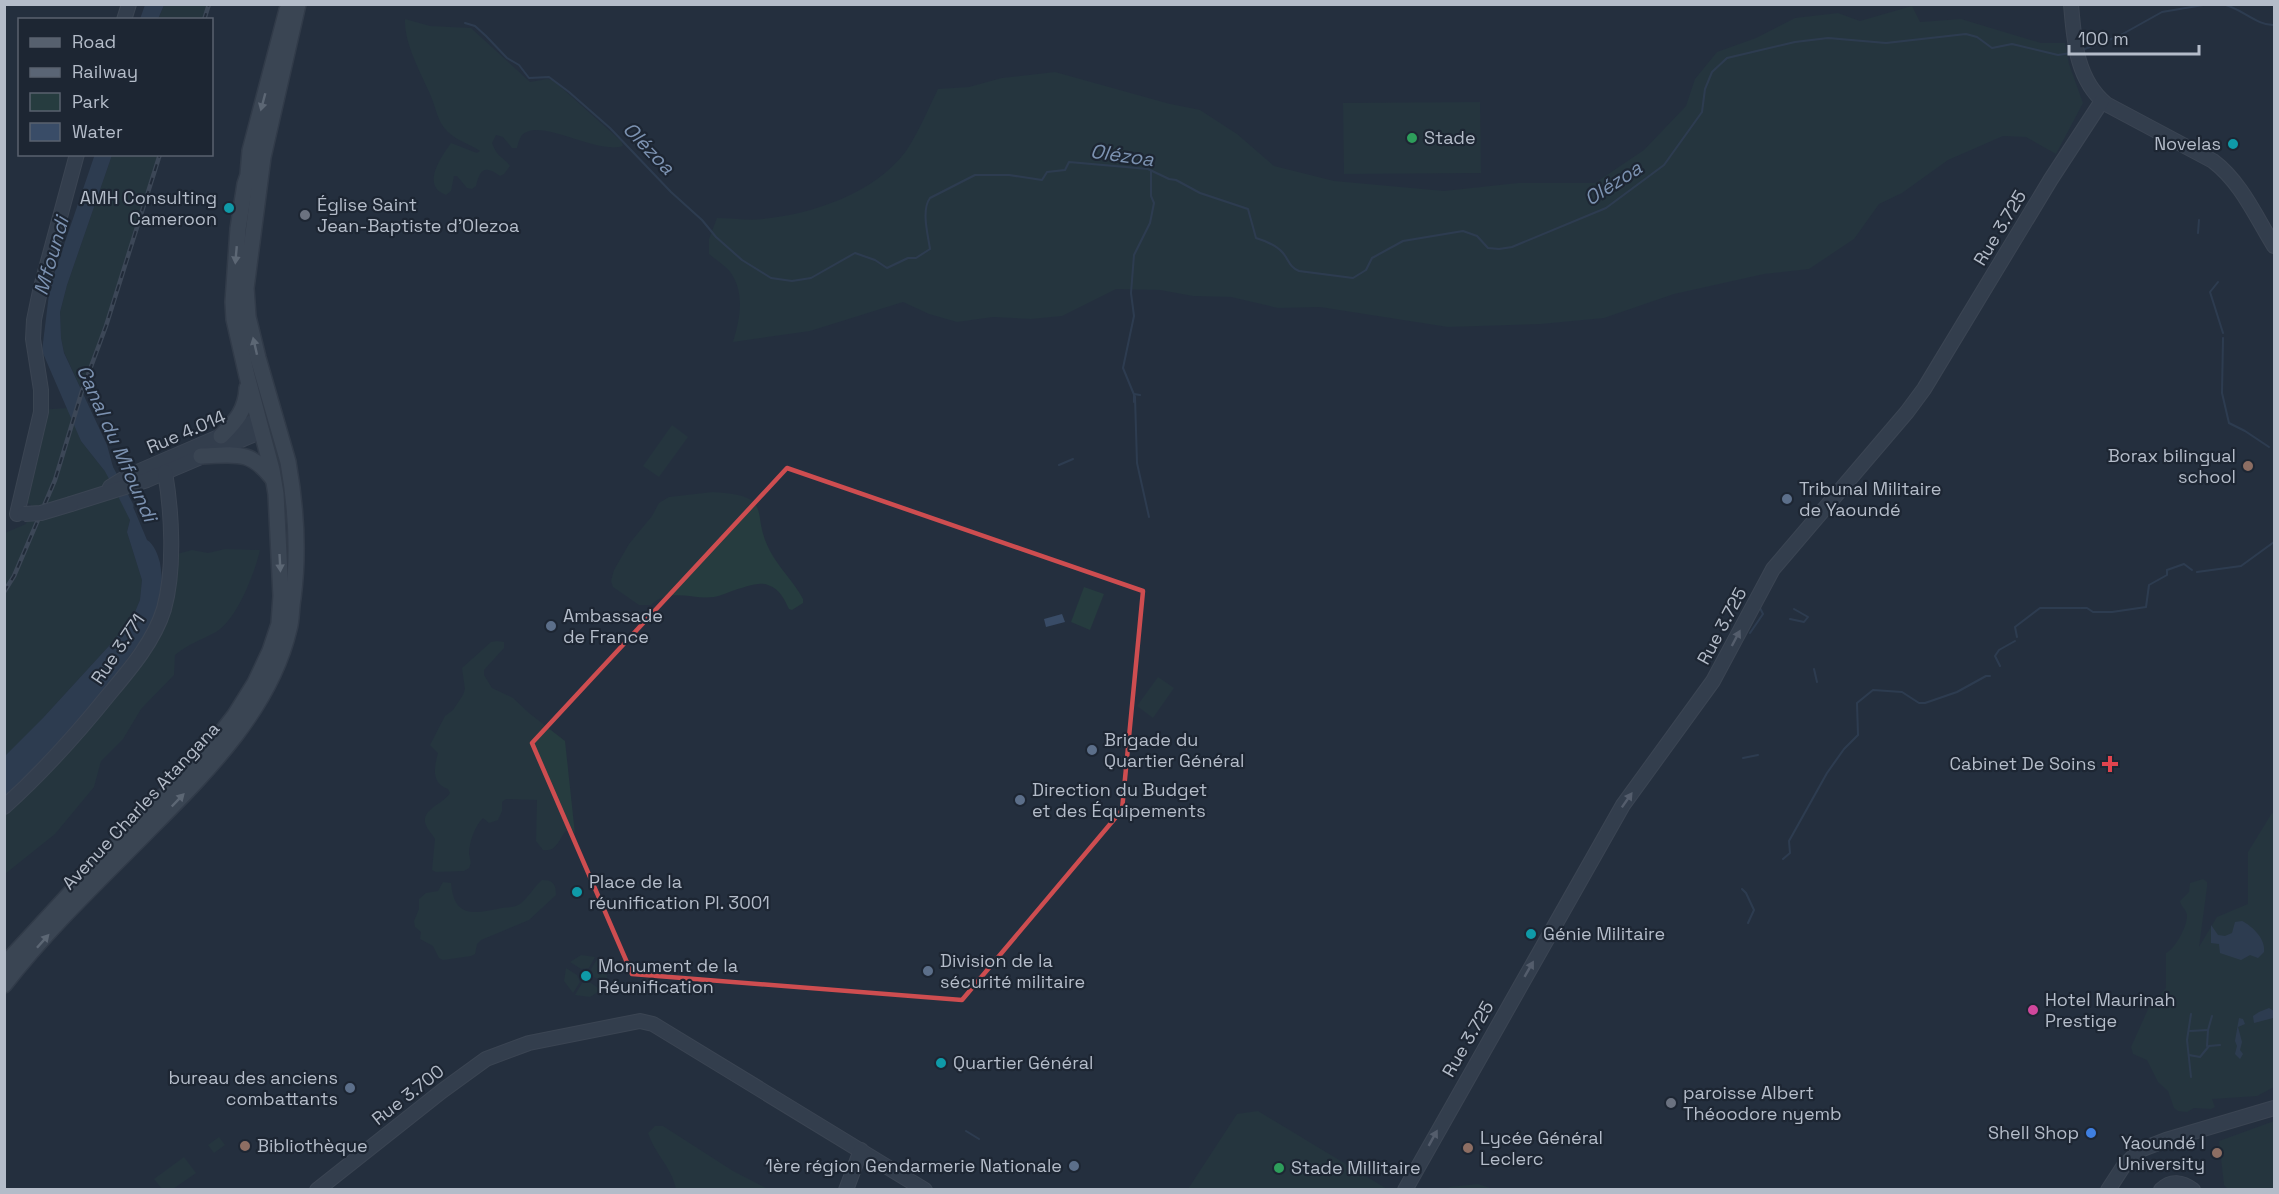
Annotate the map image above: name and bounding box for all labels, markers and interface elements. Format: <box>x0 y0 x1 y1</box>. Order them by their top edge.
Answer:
legend <box>18 18 213 156</box>
scale bar <box>2069 18 2200 56</box>
text: 100 m <box>2078 27 2129 50</box>
text: Road <box>72 30 116 53</box>
text: Railway <box>72 60 138 83</box>
text: Park <box>72 90 110 113</box>
one-way arrow <box>258 93 267 111</box>
water label: Olézoa <box>618 116 681 180</box>
text: Water <box>72 120 123 143</box>
place label: Stade <box>1424 126 1476 149</box>
marker: Stade <box>1405 131 1419 145</box>
place label: Novelas <box>2154 132 2221 155</box>
marker: Novelas <box>2226 137 2240 151</box>
water label: Olézoa <box>1089 138 1156 172</box>
water label: Olézoa <box>1579 154 1647 211</box>
place label: AMH Consulting Cameroon <box>80 186 217 230</box>
street label: Rue 3.725 <box>1968 186 2031 270</box>
place label: Église Saint Jean-Baptiste d'Olezoa <box>317 193 519 237</box>
marker: AMH Consulting Cameroon <box>222 201 236 215</box>
marker: Église Saint Jean-Baptiste d'Olezoa <box>298 208 312 222</box>
water label: Mfoundi <box>27 212 75 298</box>
one-way arrow <box>231 246 241 265</box>
one-way arrow <box>249 337 259 355</box>
water label: Canal du Mfoundi <box>71 361 164 527</box>
street label: Rue 4.014 <box>143 405 229 458</box>
place label: Borax bilingual school <box>2108 444 2236 488</box>
marker: Borax bilingual school <box>2241 459 2255 473</box>
place label: Tribunal Militaire de Yaoundé <box>1799 477 1941 521</box>
marker: Tribunal Militaire de Yaoundé <box>1780 492 1794 506</box>
one-way arrow <box>276 554 285 573</box>
street label: Rue 3.725 <box>1692 583 1751 668</box>
place label: Ambassade de France <box>563 604 663 648</box>
street label: Rue 3.771 <box>86 609 150 688</box>
marker: Ambassade de France <box>544 619 558 633</box>
one-way arrow <box>1731 630 1741 647</box>
street label: Avenue Charles Atangana <box>57 717 224 894</box>
place label: Brigade du Quartier Général <box>1104 728 1244 772</box>
marker: Brigade du Quartier Général <box>1085 743 1099 757</box>
place label: Cabinet De Soins <box>1950 752 2096 775</box>
marker: Cabinet De Soins <box>2101 755 2119 773</box>
place label: Direction du Budget et des Équipements <box>1032 778 1207 822</box>
one-way arrow <box>1621 792 1632 808</box>
one-way arrow <box>171 793 184 808</box>
marker: Direction du Budget et des Équipements <box>1013 793 1027 807</box>
place label: Place de la réunification Pl. 3001 <box>589 870 770 914</box>
marker: Place de la réunification Pl. 3001 <box>570 885 584 899</box>
place label: Génie Militaire <box>1543 922 1665 945</box>
marker: Génie Militaire <box>1524 927 1538 941</box>
one-way arrow <box>36 934 49 949</box>
place label: Division de la sécurité militaire <box>940 949 1085 993</box>
place label: Monument de la Réunification <box>598 954 738 998</box>
one-way arrow <box>1524 961 1535 977</box>
marker: Division de la sécurité militaire <box>921 964 935 978</box>
marker: Monument de la Réunification <box>579 969 593 983</box>
place label: Hotel Maurinah Prestige <box>2045 988 2176 1032</box>
street label: Rue 3.725 <box>1437 997 1499 1081</box>
marker: Hotel Maurinah Prestige <box>2026 1003 2040 1017</box>
place label: Quartier Général <box>953 1051 1093 1074</box>
marker: Quartier Général <box>934 1056 948 1070</box>
street label: Rue 3.700 <box>367 1059 448 1130</box>
place label: bureau des anciens combattants <box>168 1066 338 1110</box>
marker: bureau des anciens combattants <box>343 1081 357 1095</box>
place label: paroisse Albert Théoodore nyemb <box>1683 1081 1842 1125</box>
marker: paroisse Albert Théoodore nyemb <box>1664 1096 1678 1110</box>
place label: Shell Shop <box>1988 1121 2079 1144</box>
place label: Lycée Général Leclerc <box>1480 1126 1603 1170</box>
marker: Shell Shop <box>2084 1126 2098 1140</box>
one-way arrow <box>1428 1130 1438 1147</box>
place label: Yaoundé I University <box>2118 1131 2205 1175</box>
place label: Bibliothèque <box>257 1134 368 1157</box>
marker: Bibliothèque <box>238 1139 252 1153</box>
marker: Lycée Général Leclerc <box>1461 1141 1475 1155</box>
marker: Yaoundé I University <box>2210 1146 2224 1160</box>
place label: 1ère région Gendarmerie Nationale <box>765 1154 1062 1177</box>
place label: Stade Millitaire <box>1291 1156 1421 1179</box>
marker: 1ère région Gendarmerie Nationale <box>1067 1159 1081 1173</box>
marker: Stade Millitaire <box>1272 1161 1286 1175</box>

